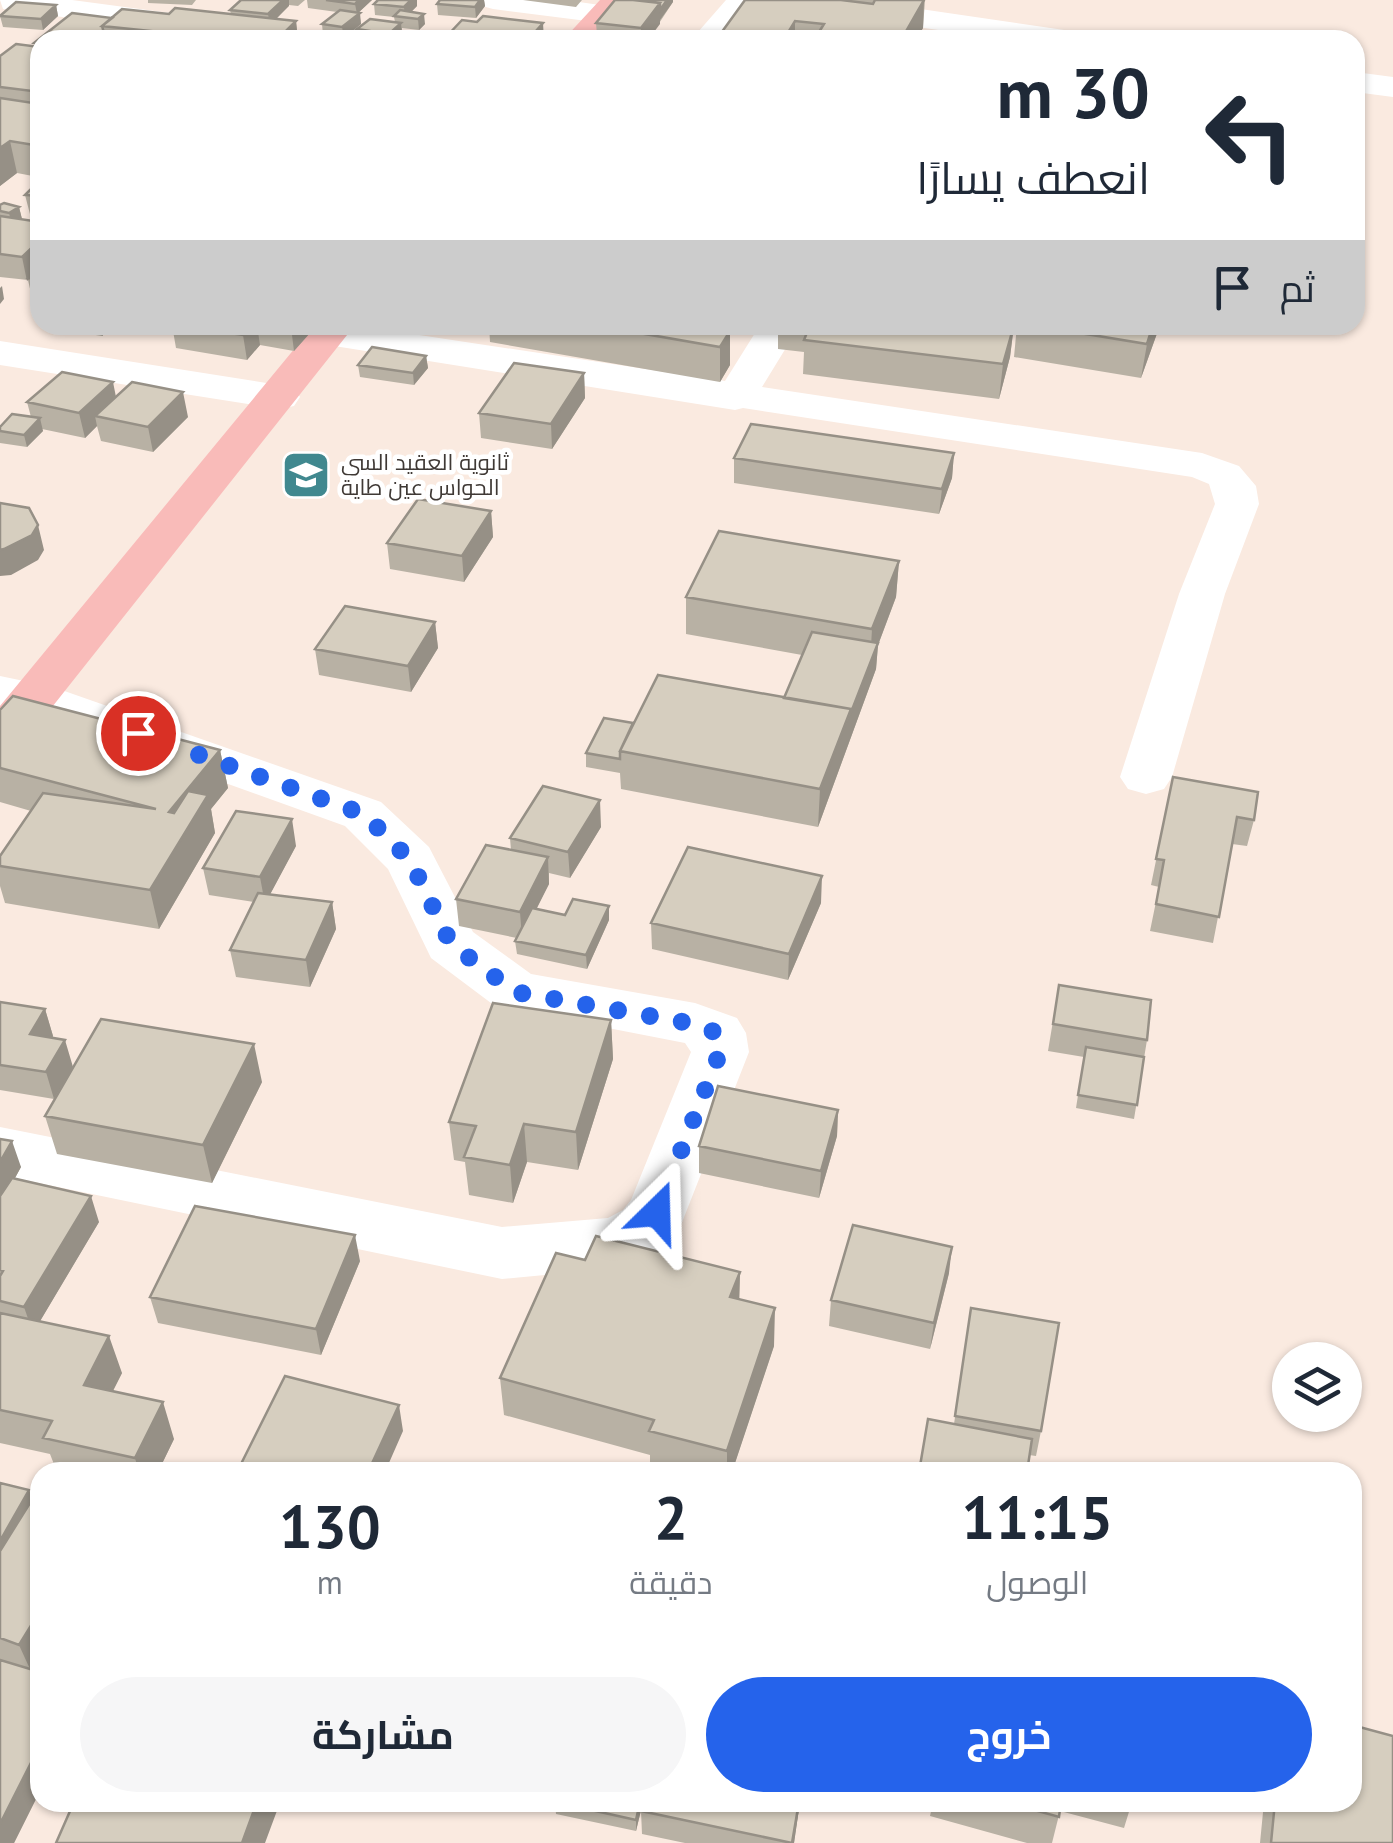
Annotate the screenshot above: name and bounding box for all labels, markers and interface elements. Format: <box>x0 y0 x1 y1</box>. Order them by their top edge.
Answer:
text: 30 m <box>997 47 1150 137</box>
icon: left <box>1185 70 1315 200</box>
text: انعطف يسارًا <box>916 148 1150 206</box>
icon: arrive <box>1205 260 1260 315</box>
text: ثم <box>1280 263 1315 312</box>
place label: ثانوية العقيد السي الحواس عين طاية <box>341 448 509 501</box>
school or university icon: ثانوية العقيد السي الحواس عين طاية <box>280 449 332 501</box>
pin <box>96 691 181 776</box>
icon: arrive <box>111 706 166 761</box>
position arrow <box>605 1160 709 1264</box>
map controls <box>1272 1342 1362 1432</box>
button: layers <box>1272 1342 1362 1432</box>
text: 2 <box>654 1478 688 1556</box>
text: 11:15 <box>961 1478 1113 1556</box>
text: 130 <box>279 1487 381 1565</box>
text: m <box>317 1561 343 1603</box>
text: دقيقة <box>629 1561 713 1603</box>
text: الوصول <box>986 1561 1088 1603</box>
button: مشاركة <box>80 1677 686 1792</box>
button: خروج <box>706 1677 1312 1792</box>

